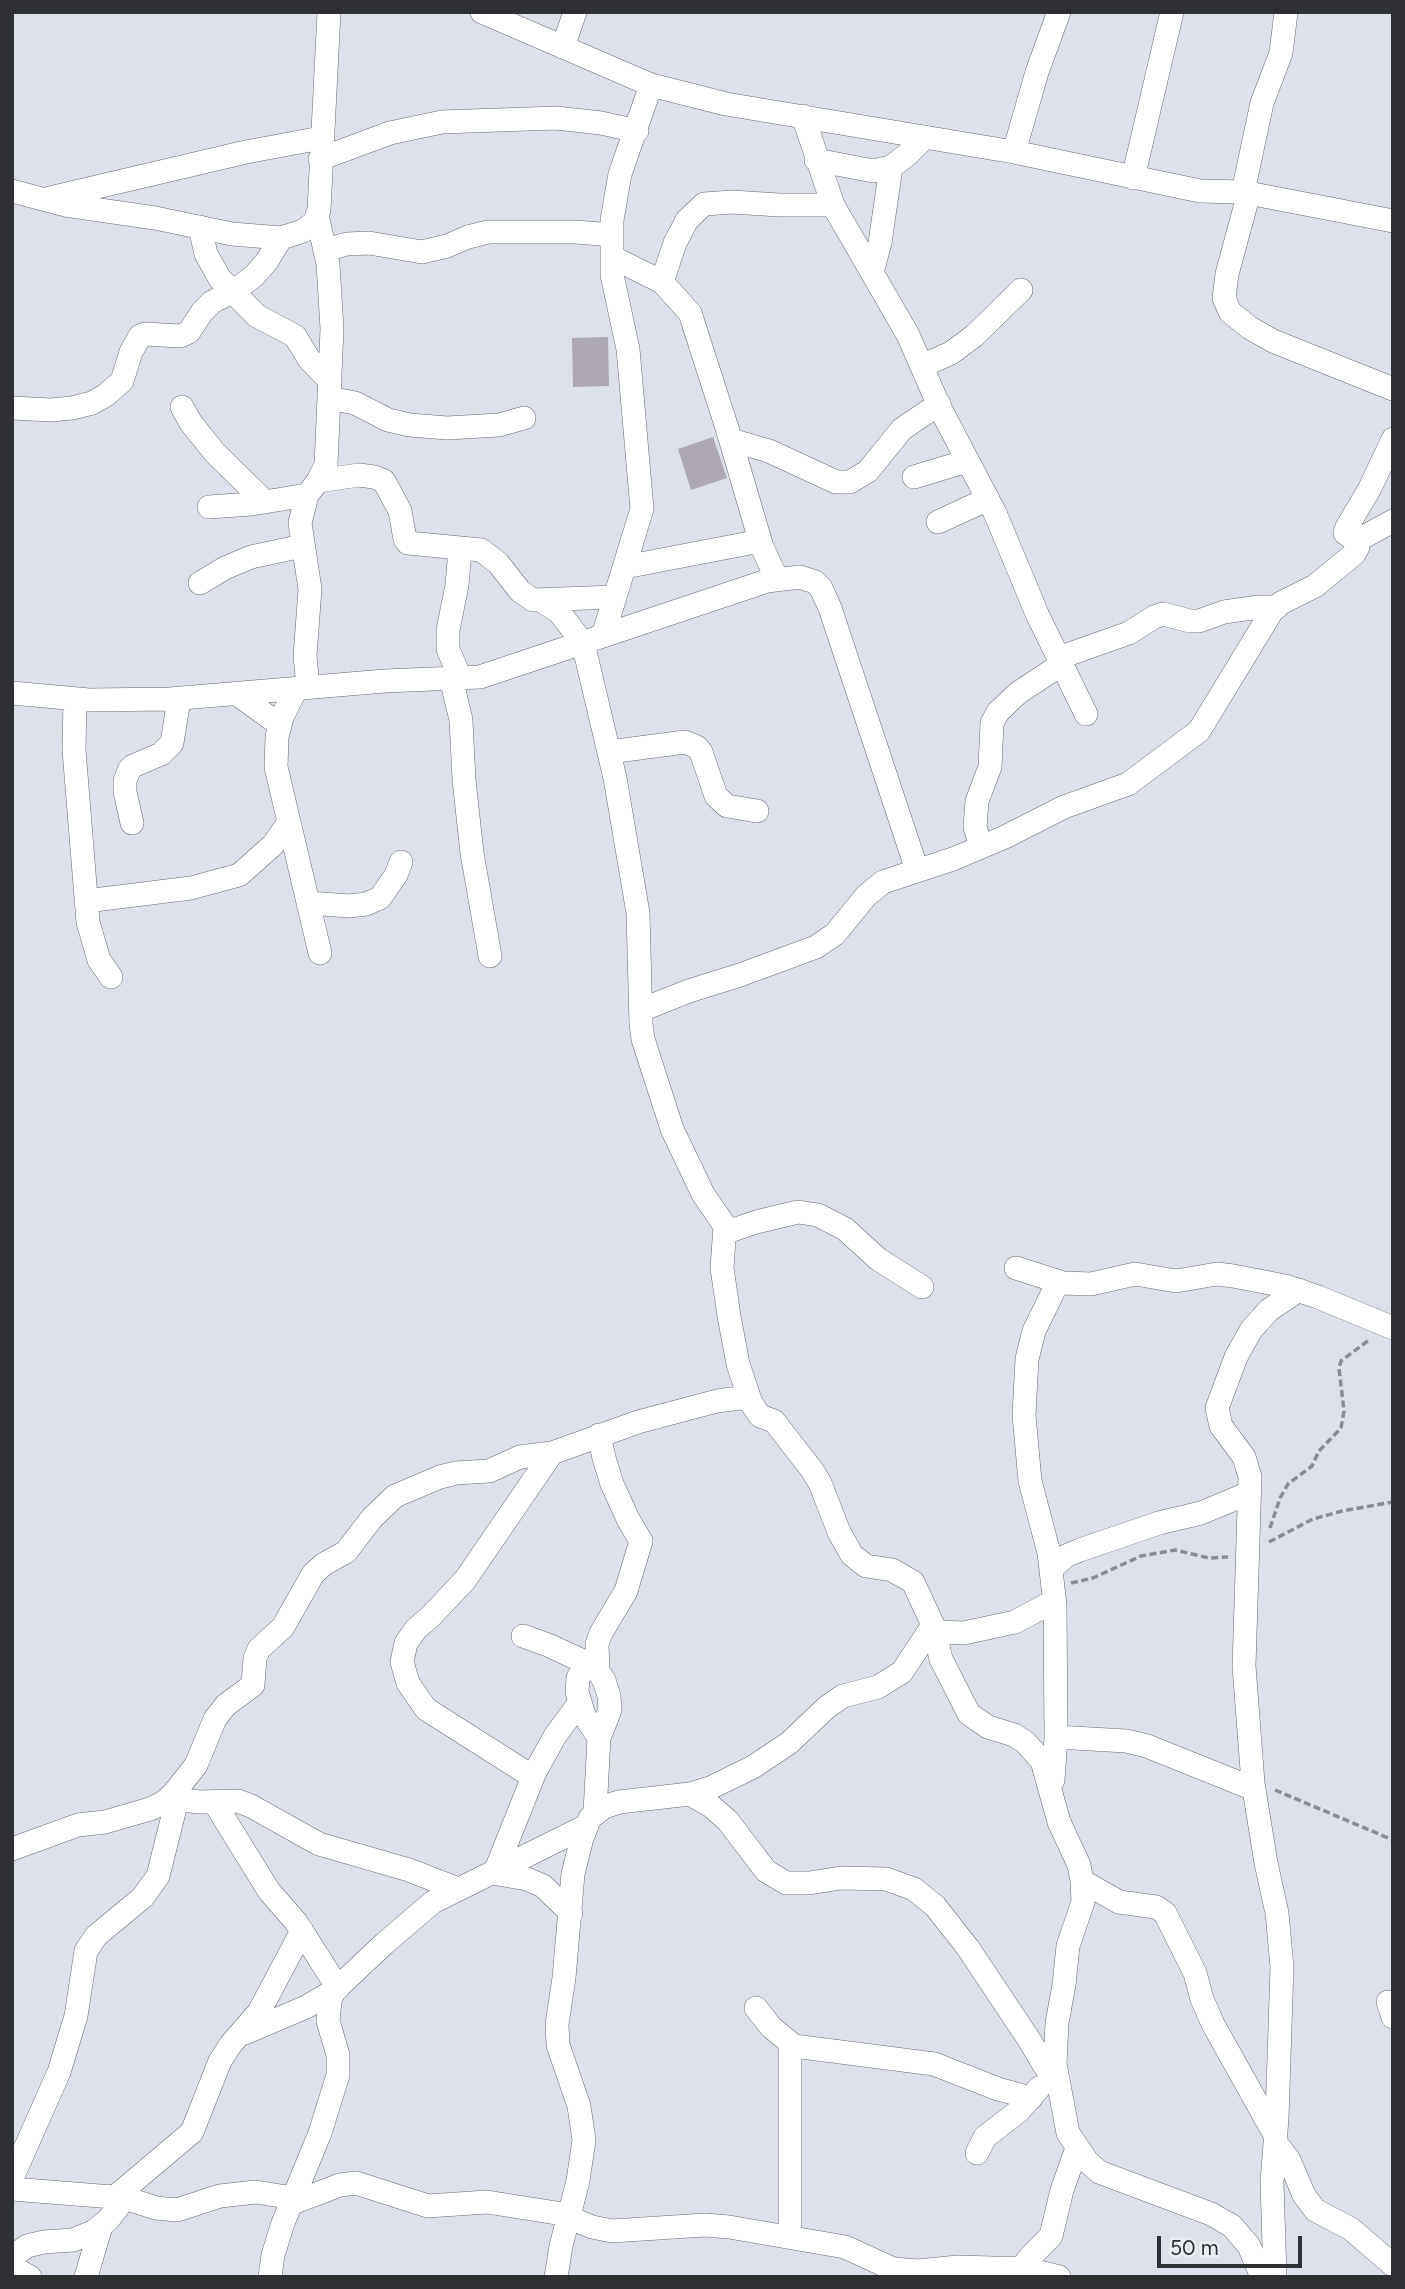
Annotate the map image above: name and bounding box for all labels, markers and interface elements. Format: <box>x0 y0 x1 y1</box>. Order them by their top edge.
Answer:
scale bar <box>1160 2222 1305 2266</box>
text: 50 m <box>1170 2235 1219 2260</box>

